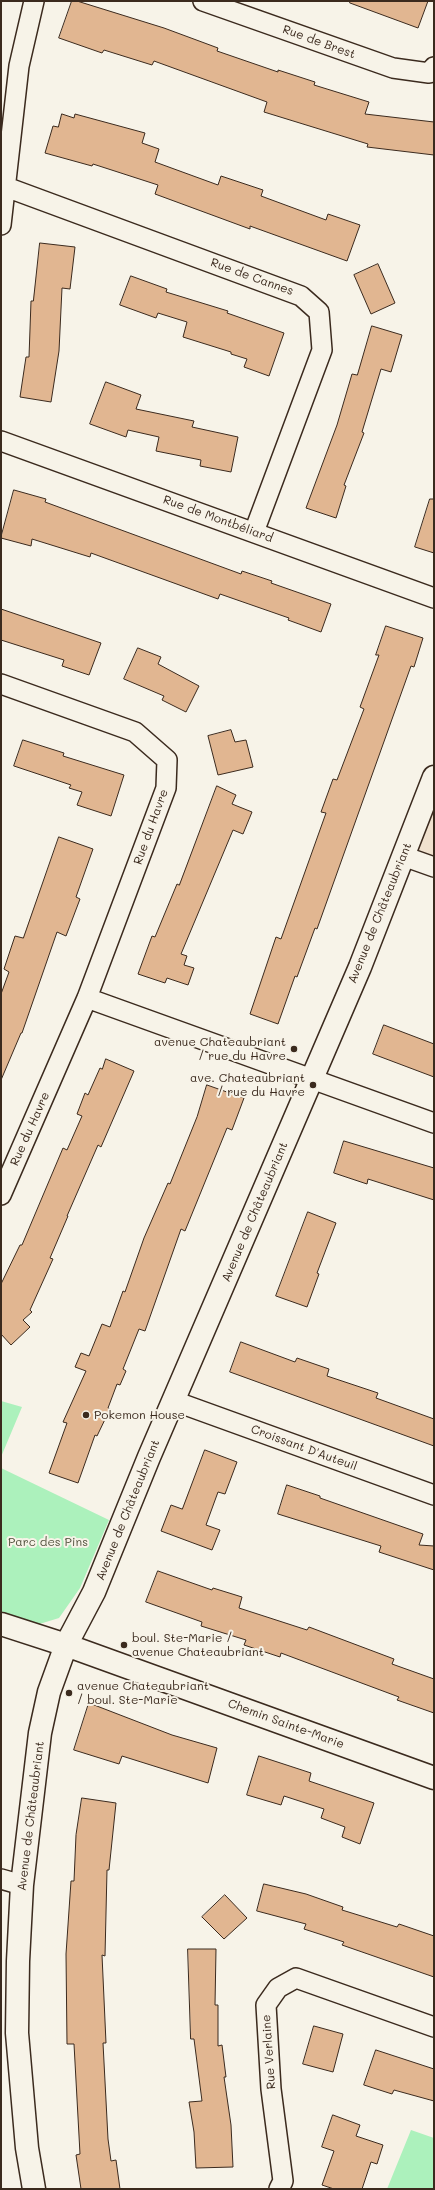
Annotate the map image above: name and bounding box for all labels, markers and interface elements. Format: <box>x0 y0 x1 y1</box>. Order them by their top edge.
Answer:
street label: Rue de Brest <box>281 22 357 62</box>
street label: Rue de Cannes <box>209 255 295 299</box>
street label: Rue de Montbéliard <box>161 492 275 546</box>
street label: Rue du Havre <box>131 787 171 867</box>
street label: Avenue de Châteaubriant <box>345 841 415 985</box>
place label: avenue Chateaubriant / rue du Havre <box>154 1035 286 1063</box>
marker: avenue Chateaubriant / rue du Havre <box>289 1044 299 1054</box>
place label: ave. Chateaubriant / rue du Havre <box>190 1071 305 1099</box>
marker: ave. Chateaubriant / rue du Havre <box>308 1080 318 1090</box>
street label: Rue du Havre <box>7 1090 53 1168</box>
street label: Avenue de Châteaubriant <box>219 1140 291 1284</box>
place label: Pokemon House <box>94 1408 185 1422</box>
marker: Pokemon House <box>81 1410 91 1420</box>
street label: Croissant D'Auteuil <box>249 1422 359 1474</box>
street label: Avenue de Châteaubriant <box>93 1438 163 1582</box>
park label: Parc des Pins <box>8 1535 88 1549</box>
place label: boul. Ste-Marie / avenue Chateaubriant <box>132 1631 264 1659</box>
marker: boul. Ste-Marie / avenue Chateaubriant <box>119 1640 129 1650</box>
place label: avenue Chateaubriant / boul. Ste-Marie <box>77 1679 209 1707</box>
marker: avenue Chateaubriant / boul. Ste-Marie <box>64 1688 74 1698</box>
street label: Chemin Sainte-Marie <box>226 1696 346 1752</box>
street label: Avenue de Châteaubriant <box>15 1740 47 1892</box>
street label: Rue Verlaine <box>259 2014 279 2090</box>

